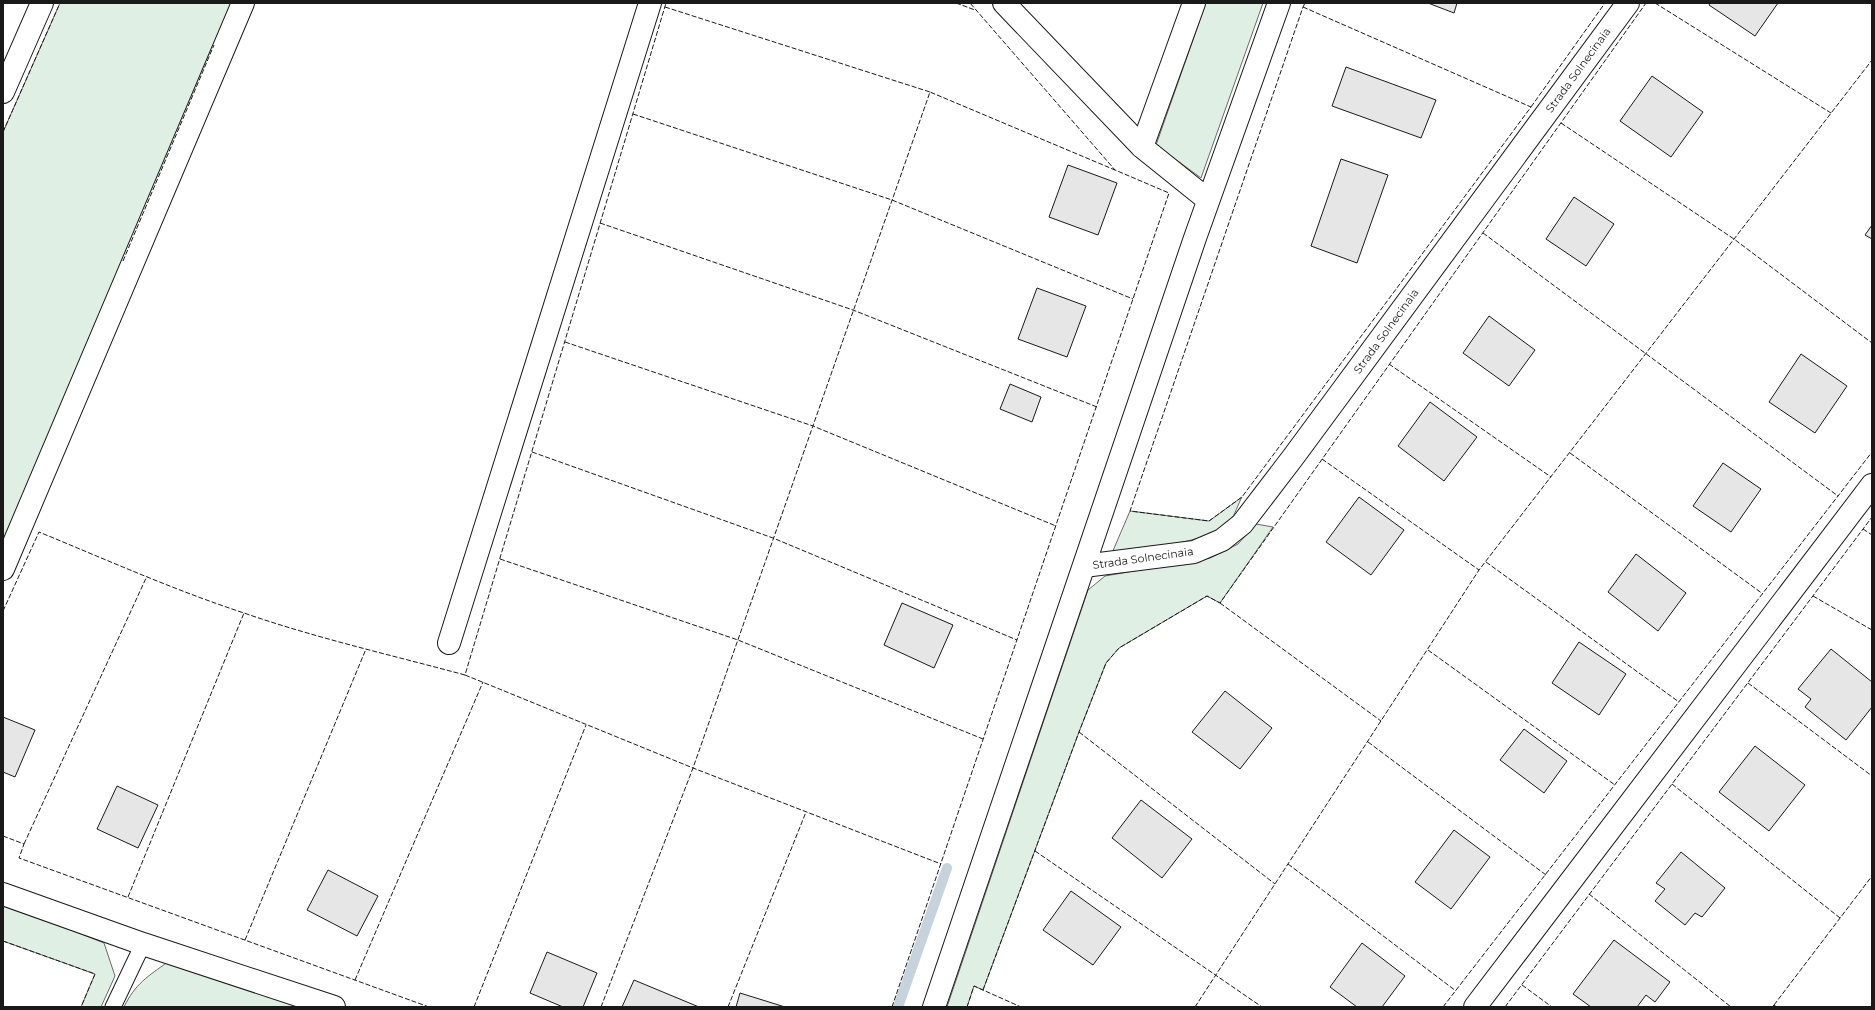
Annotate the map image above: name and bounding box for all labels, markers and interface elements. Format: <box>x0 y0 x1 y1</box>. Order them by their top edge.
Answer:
street label: Strada Solnecinaia <box>1542 25 1614 115</box>
street label: Strada Solnecinaia <box>1350 286 1422 376</box>
street label: Strada Solnecinaia <box>1092 544 1194 572</box>

